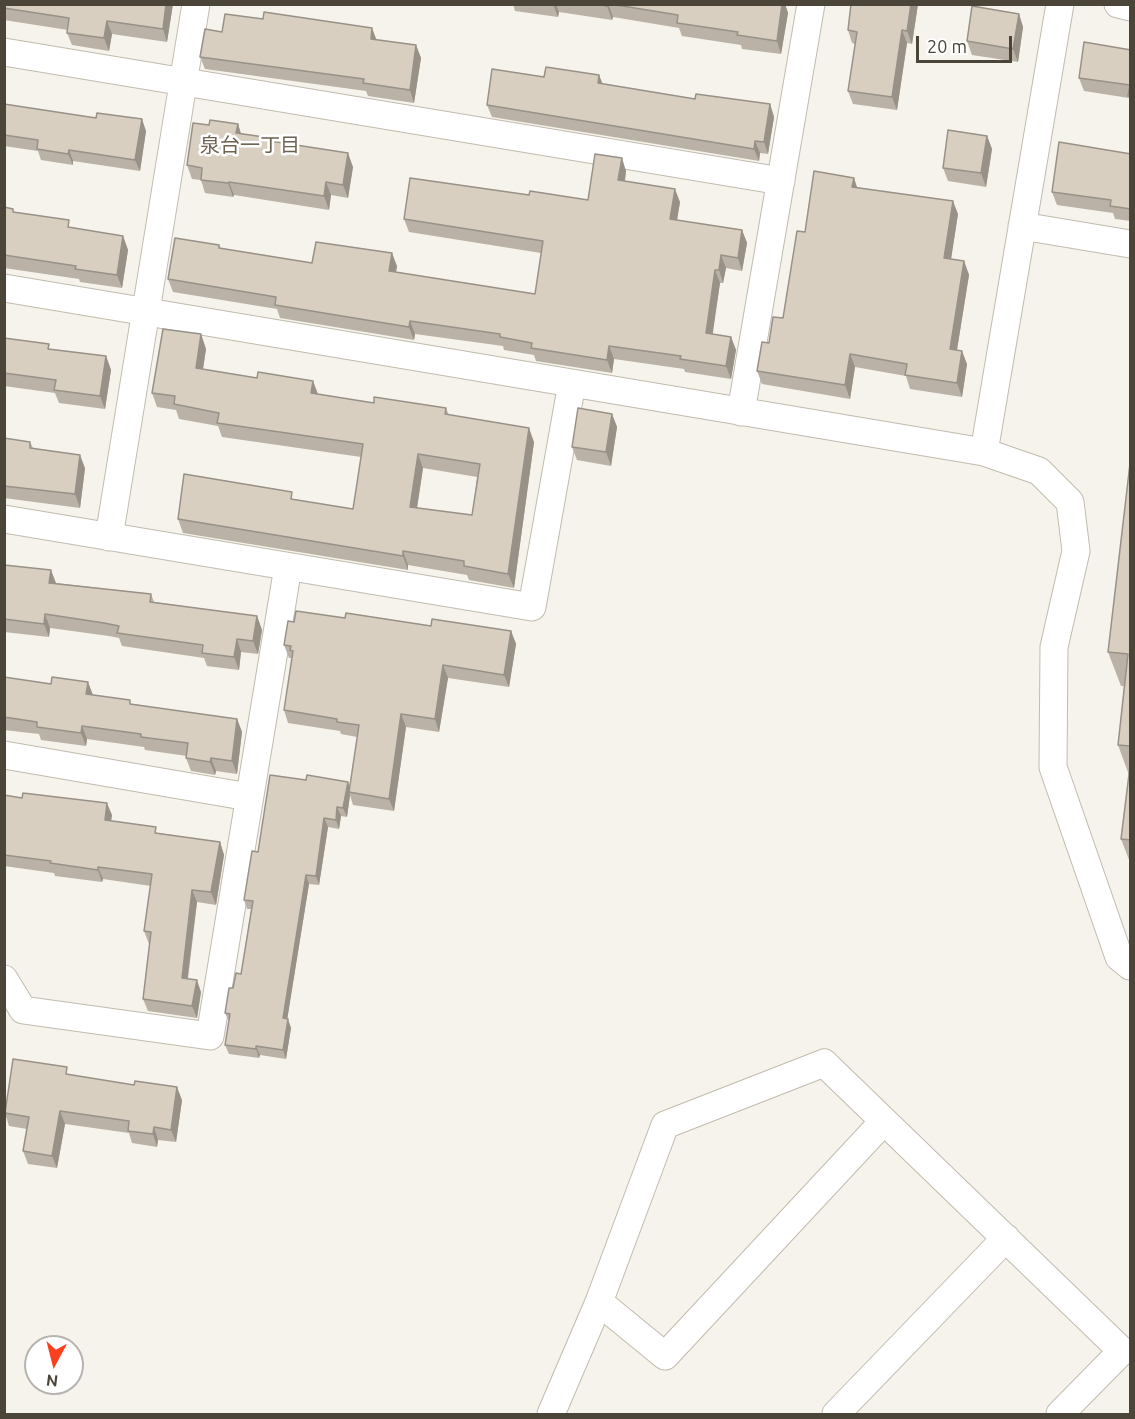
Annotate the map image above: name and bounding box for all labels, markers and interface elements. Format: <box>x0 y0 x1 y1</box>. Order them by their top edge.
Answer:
scale bar <box>919 24 1015 62</box>
text: 20 m <box>927 36 967 56</box>
district label: 泉台一丁目 <box>200 133 300 157</box>
north arrow <box>24 1335 84 1395</box>
text: N <box>45 1371 59 1391</box>

